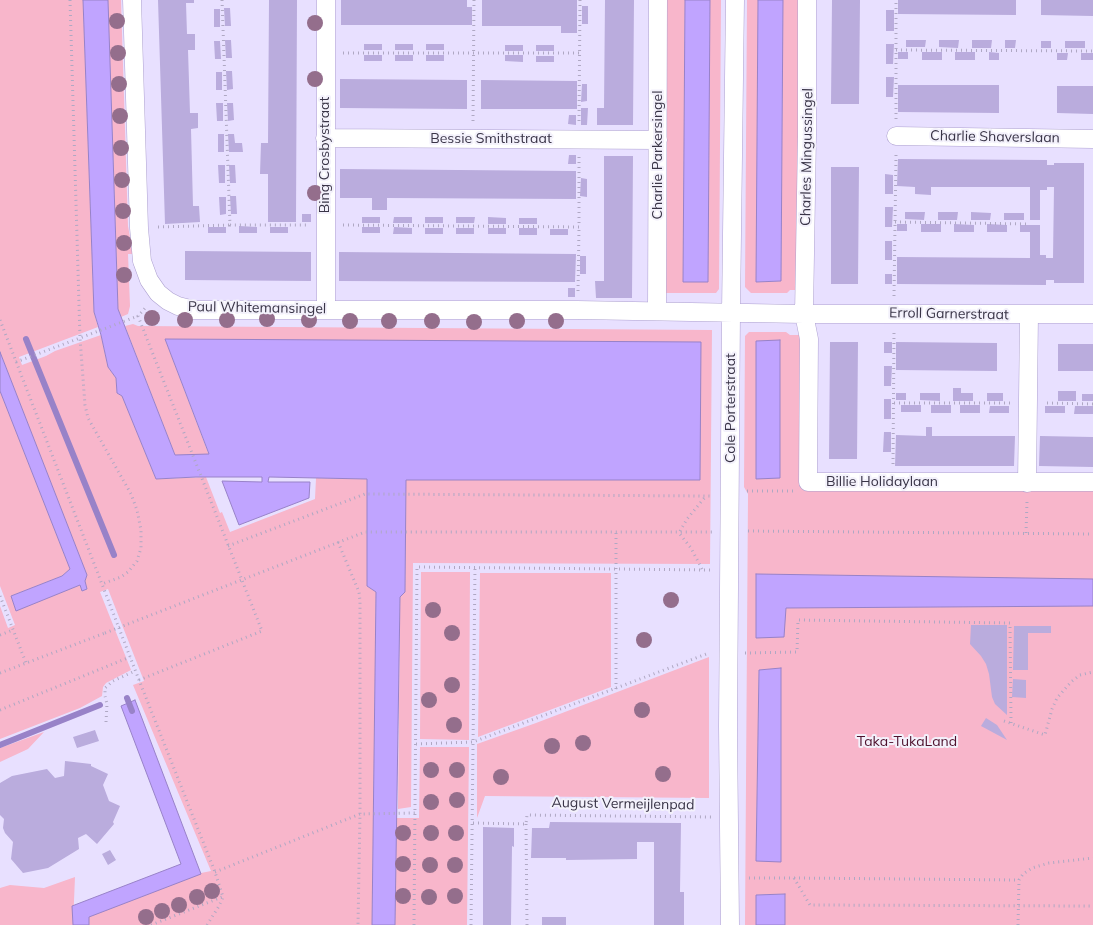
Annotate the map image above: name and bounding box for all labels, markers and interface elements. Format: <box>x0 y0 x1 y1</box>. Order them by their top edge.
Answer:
street label: Charles Mingussingel <box>797 88 817 226</box>
street label: Charlie Parkersingel <box>650 91 666 219</box>
street label: Bing Crosbystraat <box>317 97 333 213</box>
street label: Charlie Shaverslaan <box>930 127 1060 147</box>
street label: Bessie Smithstraat <box>430 131 552 147</box>
street label: Paul Whitemansingel <box>188 298 326 318</box>
street label: Erroll Garnerstraat <box>889 305 1009 323</box>
street label: Cole Porterstraat <box>723 353 739 463</box>
street label: Billie Holidaylaan <box>826 474 938 490</box>
park label: Taka-TukaLand <box>857 734 957 750</box>
street label: August Vermeijlenpad <box>551 794 695 814</box>

